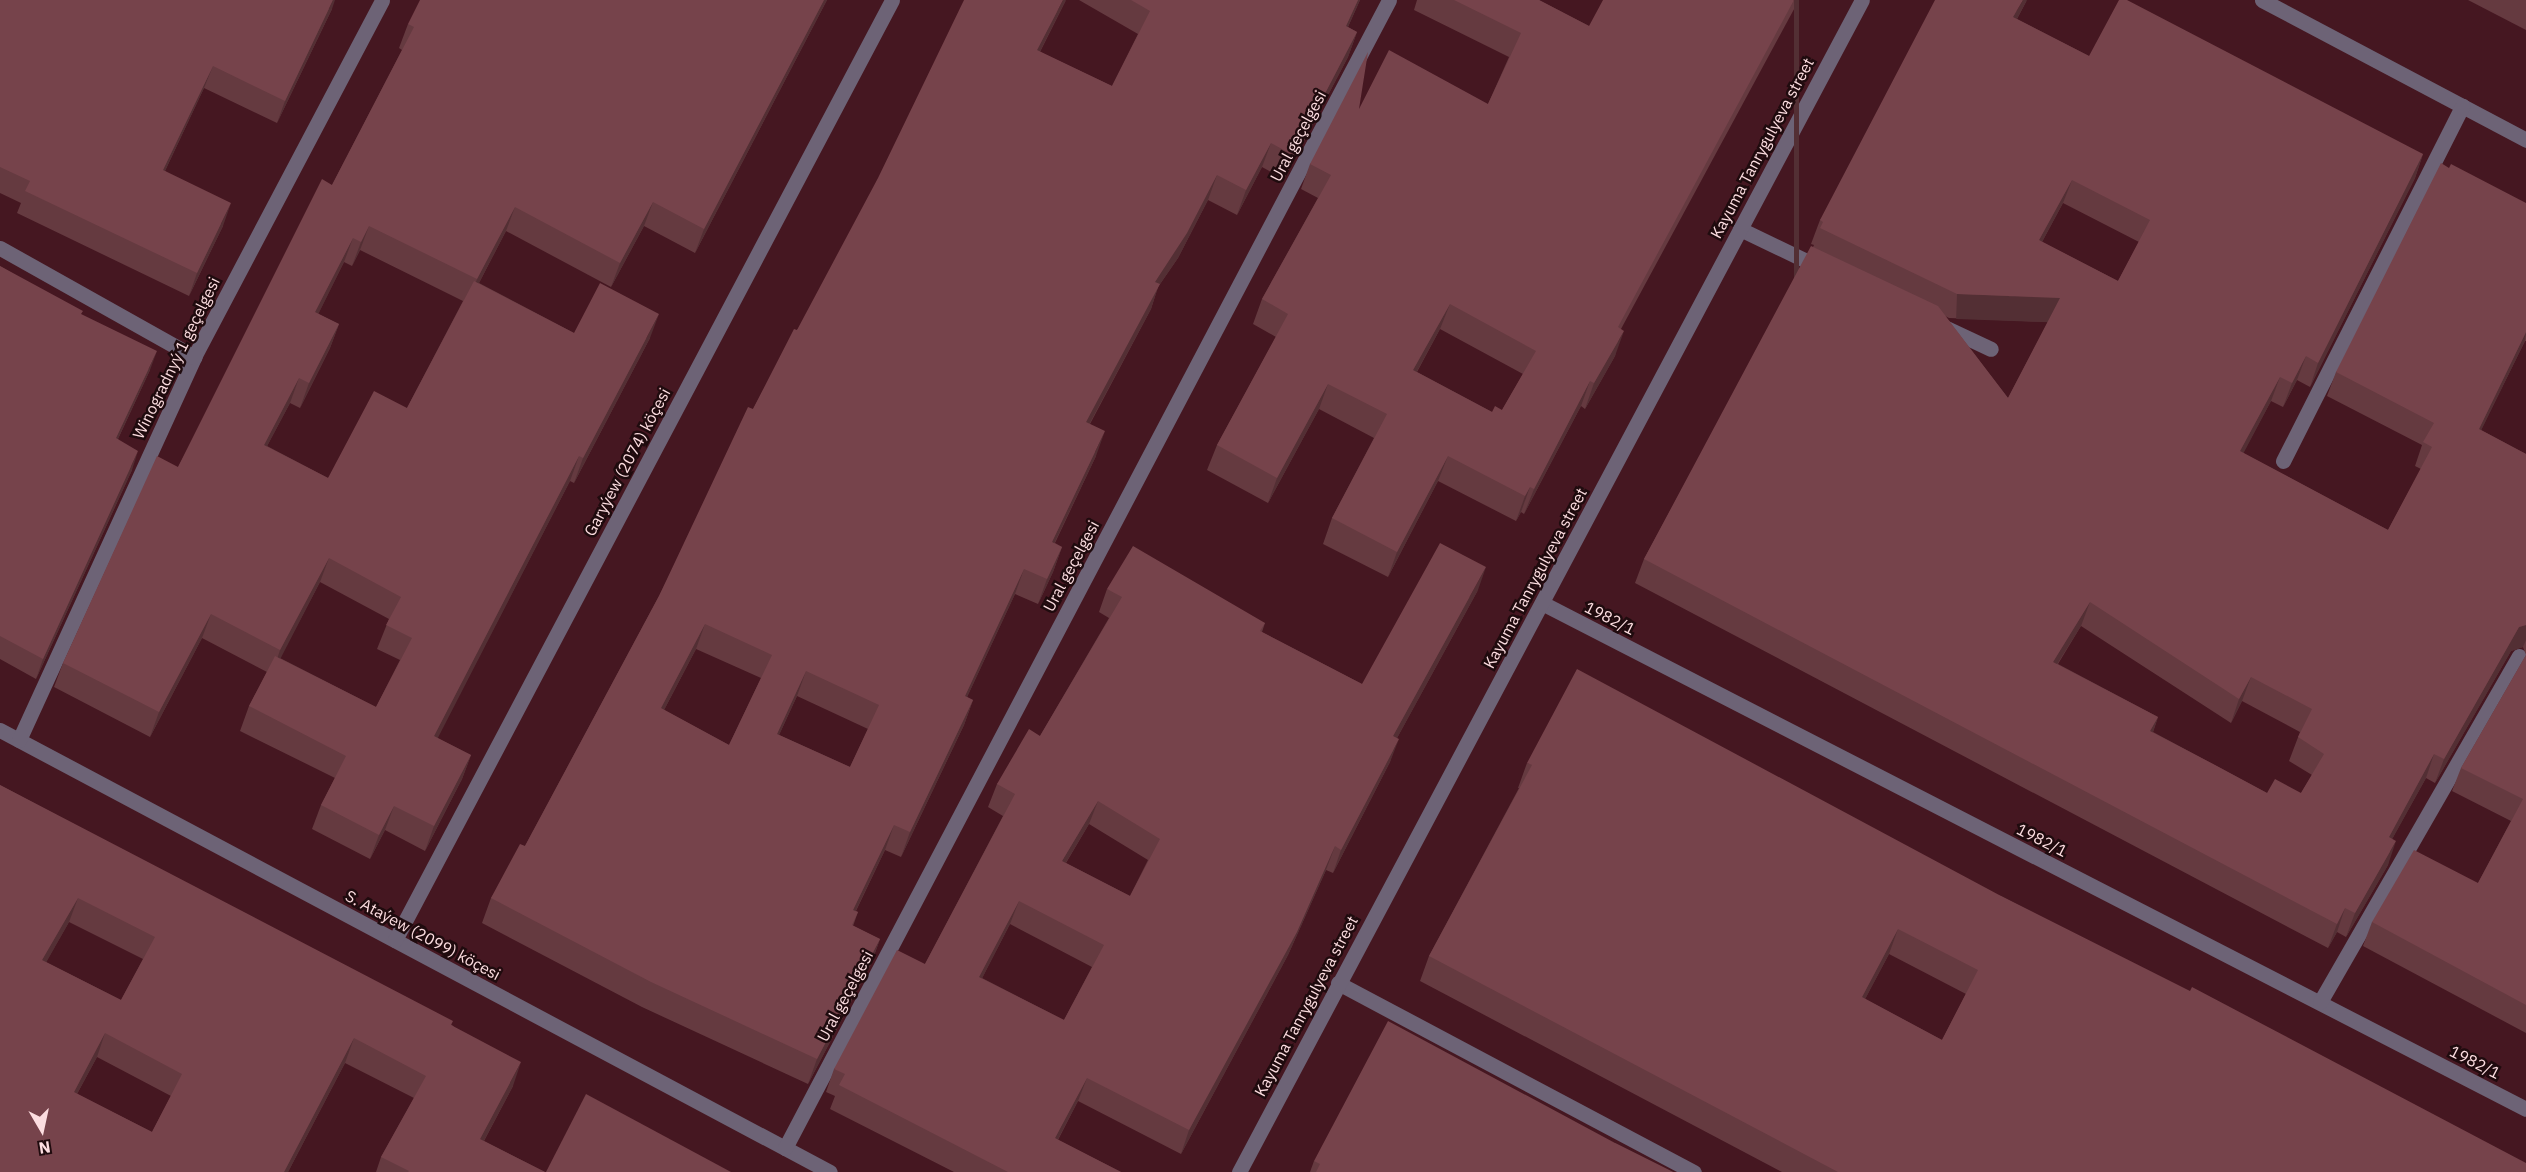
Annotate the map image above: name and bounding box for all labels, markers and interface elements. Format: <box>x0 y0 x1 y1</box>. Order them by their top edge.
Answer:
street label: Kayuma Tanrygulyeva street <box>1706 55 1818 241</box>
street label: Ural geçelgesi <box>1266 87 1330 185</box>
street label: Winogradnyý 1 geçelgesi <box>128 274 224 442</box>
street label: Garyýew (2074) köçesi <box>580 385 674 539</box>
street label: Kayuma Tanrygulyeva street <box>1479 485 1591 671</box>
street label: Ural geçelgesi <box>1039 517 1103 615</box>
street label: 1982/1 <box>1582 597 1638 639</box>
street label: 1982/1 <box>2014 819 2070 861</box>
street label: S. Ataýew (2099) köçesi <box>342 886 504 984</box>
street label: Kayuma Tanrygulyeva street <box>1250 913 1362 1099</box>
street label: Ural geçelgesi <box>813 947 877 1045</box>
street label: 1982/1 <box>2447 1041 2503 1083</box>
north arrow <box>12 1100 72 1160</box>
text: N <box>38 1137 52 1159</box>

